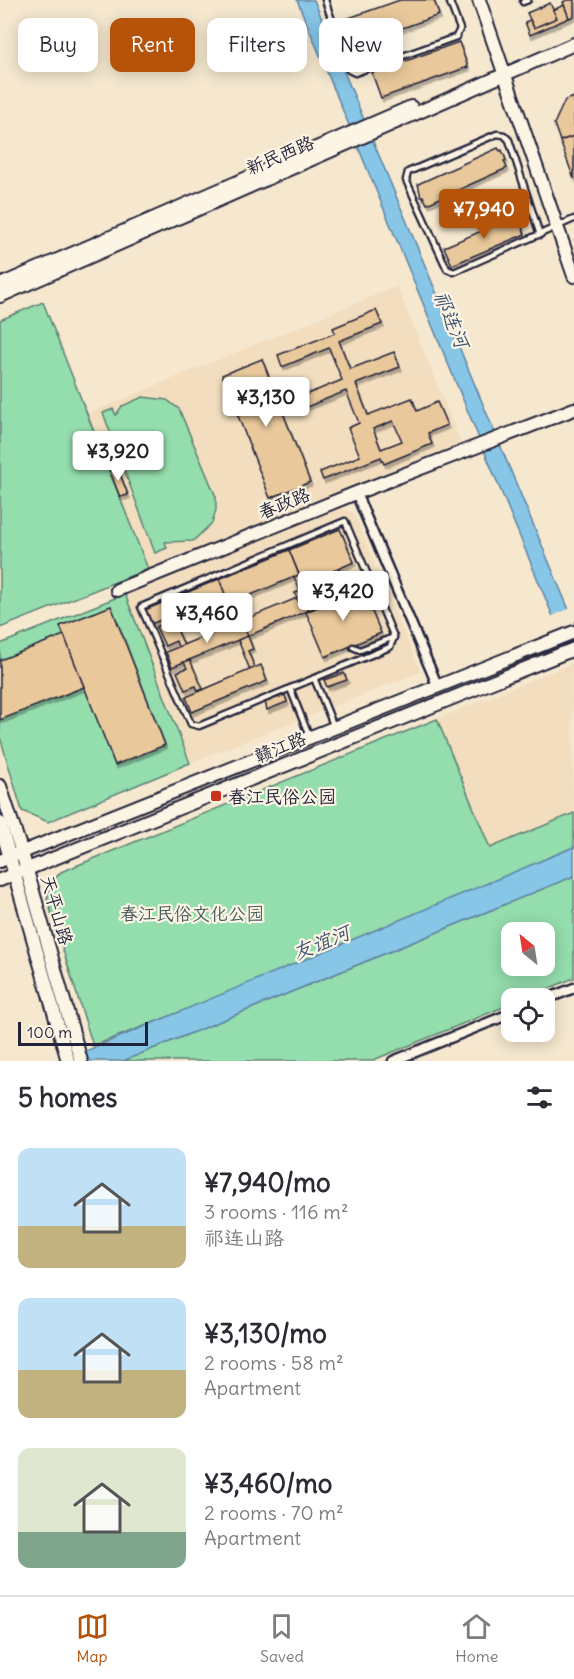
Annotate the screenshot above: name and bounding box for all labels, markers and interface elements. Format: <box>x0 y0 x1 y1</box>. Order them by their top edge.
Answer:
chip: Buy <box>18 18 98 72</box>
chip: Rent <box>110 18 195 72</box>
chip: Filters <box>207 18 307 72</box>
chip: New <box>319 18 403 72</box>
street label: 新民西路 <box>242 130 318 180</box>
pin: ¥7,940 <box>435 189 533 240</box>
text: ¥7,940 <box>453 196 515 221</box>
water label: 祁连河 <box>429 287 476 354</box>
pin: ¥3,130 <box>217 377 315 428</box>
text: ¥3,130 <box>237 384 295 409</box>
pin: ¥3,920 <box>69 431 167 482</box>
text: ¥3,920 <box>87 438 149 463</box>
street label: 春政路 <box>255 482 313 524</box>
pin: ¥3,420 <box>294 571 392 622</box>
text: ¥3,420 <box>312 578 374 603</box>
pin: ¥3,460 <box>158 593 256 644</box>
text: ¥3,460 <box>175 600 239 625</box>
street label: 赣江路 <box>251 726 309 768</box>
place label: 春江民俗公园 <box>228 785 336 808</box>
marker: 春江民俗公园 <box>209 789 223 803</box>
street label: 天平山路 <box>36 872 78 948</box>
park label: 春江民俗文化公园 <box>120 902 264 925</box>
water label: 友谊河 <box>289 918 356 965</box>
north arrow <box>501 922 555 976</box>
map controls <box>501 922 555 1042</box>
button: locate <box>501 988 555 1042</box>
scale bar <box>18 1019 148 1046</box>
text: 100 m <box>27 1022 72 1042</box>
text: 5 homes <box>18 1081 117 1114</box>
icon: filters <box>523 1081 556 1114</box>
text: ¥7,940/mo <box>204 1166 331 1199</box>
icon: home <box>66 1172 138 1244</box>
text: 3 rooms · 116 m² <box>204 1199 348 1224</box>
text: 祁连山路 <box>204 1225 284 1250</box>
text: ¥3,130/mo <box>204 1317 327 1350</box>
icon: home <box>66 1322 138 1394</box>
text: 2 rooms · 58 m² <box>204 1350 344 1375</box>
text: Apartment <box>204 1375 301 1400</box>
text: ¥3,460/mo <box>204 1467 332 1500</box>
icon: home <box>66 1472 138 1544</box>
text: 2 rooms · 70 m² <box>204 1500 344 1525</box>
text: Apartment <box>204 1525 301 1550</box>
tab: Map <box>76 1610 109 1666</box>
tab: Saved <box>260 1610 304 1666</box>
tab: Home <box>455 1610 498 1666</box>

